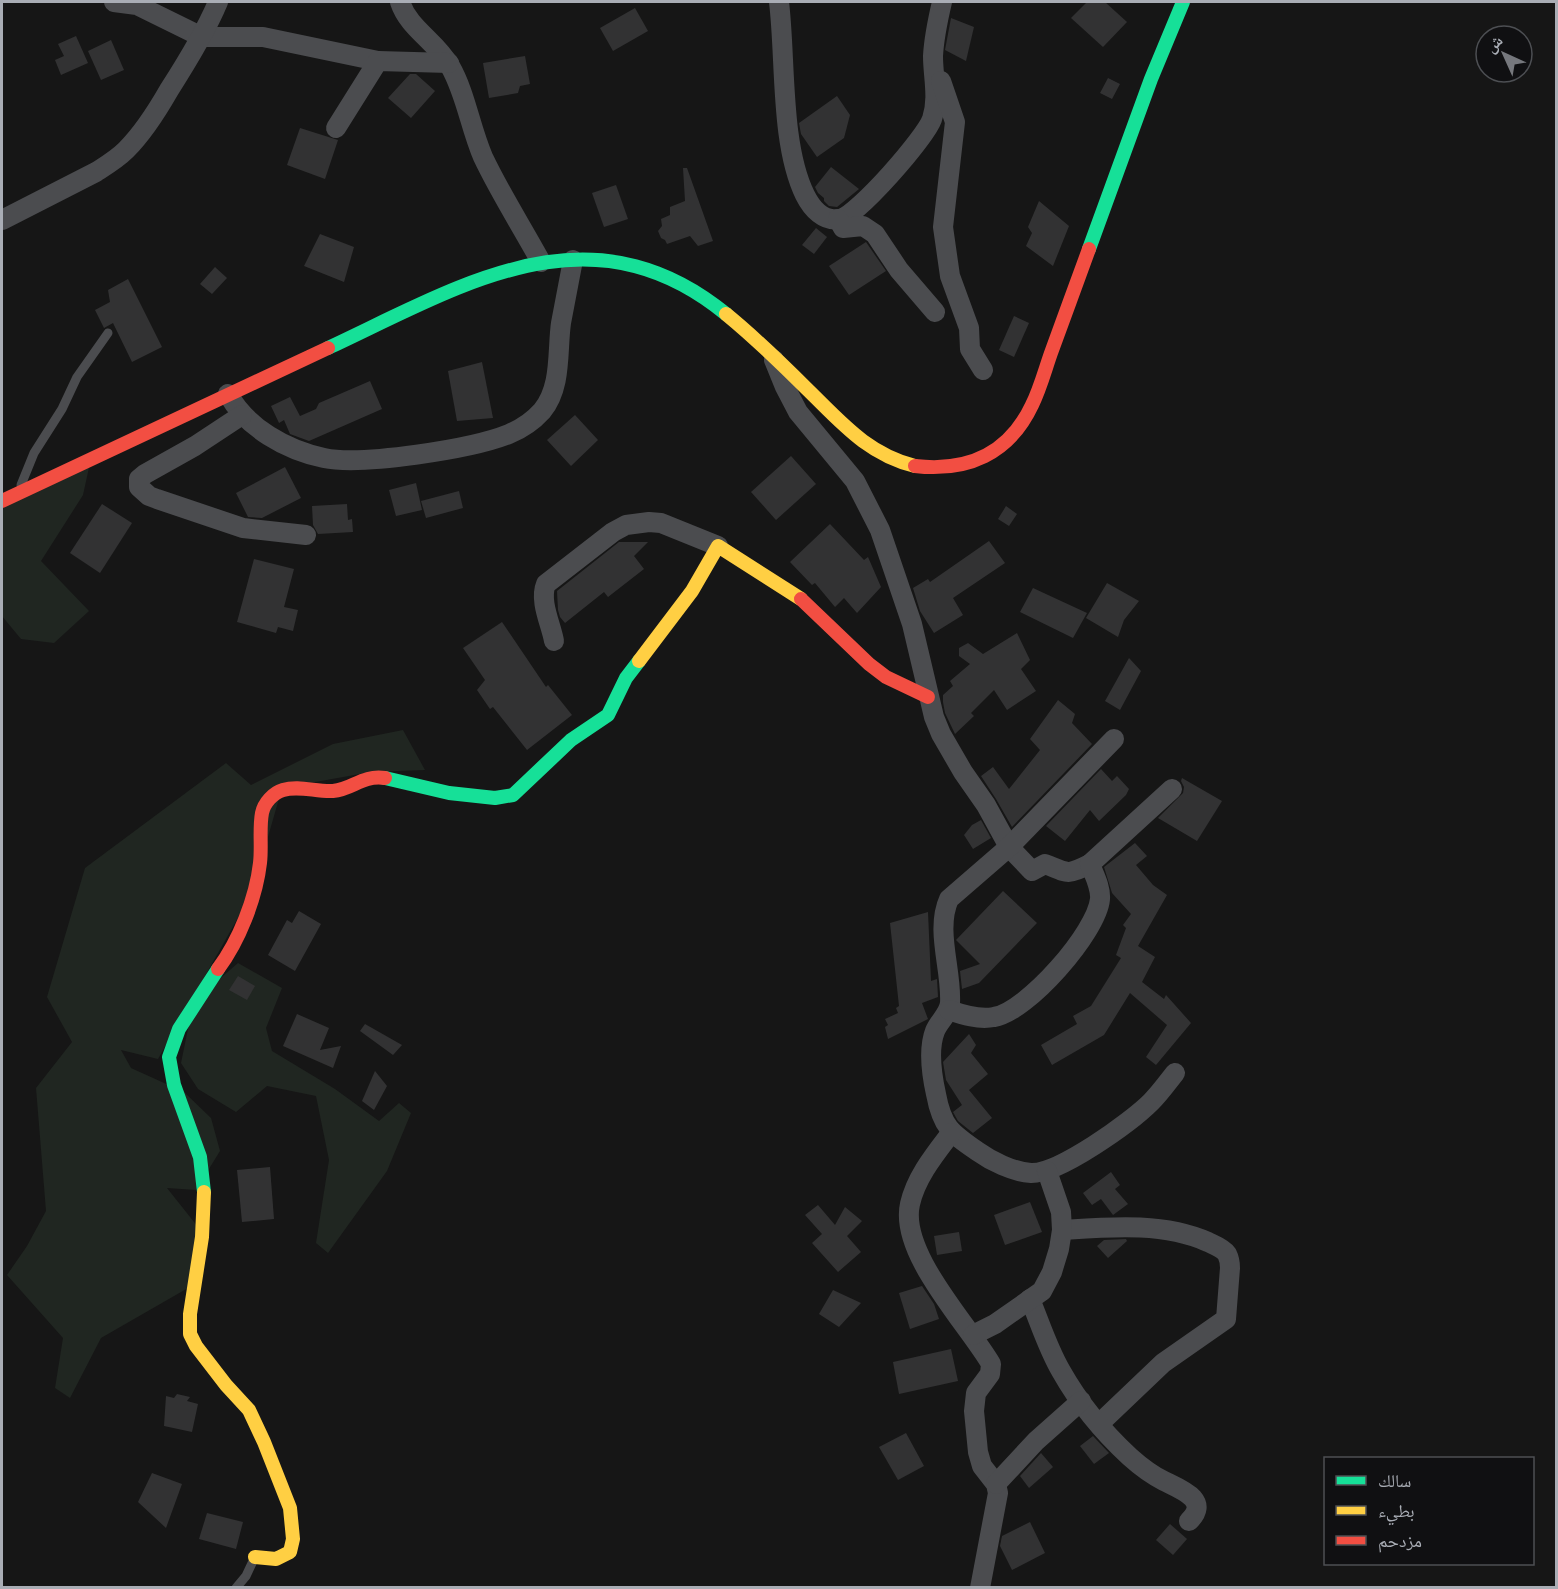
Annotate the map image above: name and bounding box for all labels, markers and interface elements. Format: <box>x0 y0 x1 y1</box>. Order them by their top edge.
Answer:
north arrow <box>1474 24 1534 84</box>
text: ش <box>1481 31 1506 56</box>
legend <box>1324 1457 1534 1565</box>
text: سالك <box>1378 1470 1411 1492</box>
text: بطيء <box>1378 1500 1415 1526</box>
text: مزدحم <box>1378 1530 1422 1553</box>

